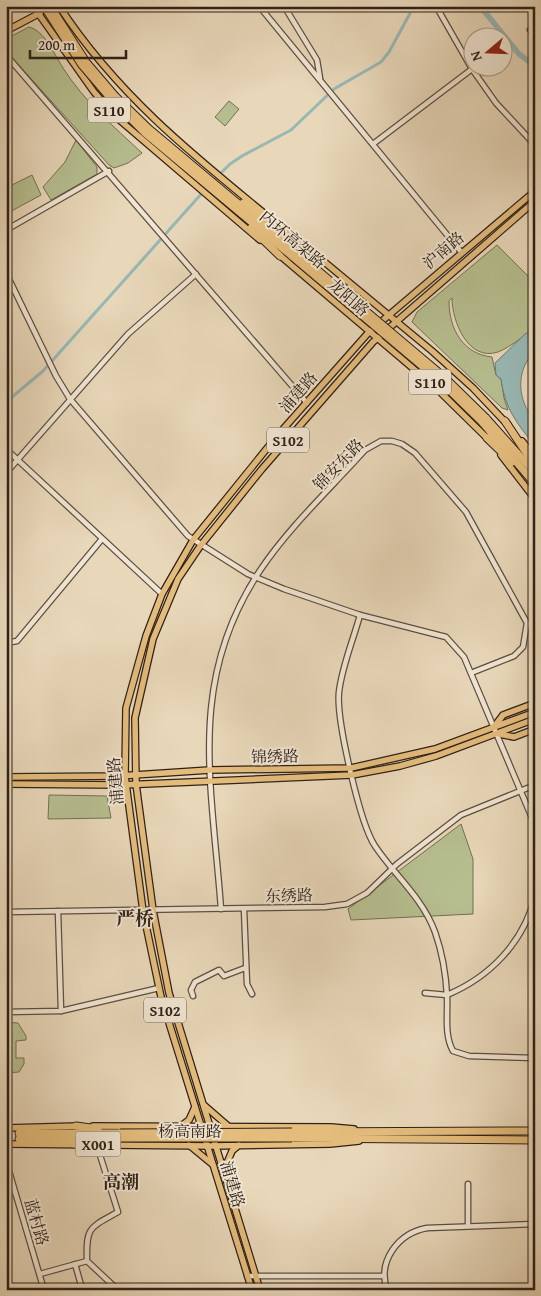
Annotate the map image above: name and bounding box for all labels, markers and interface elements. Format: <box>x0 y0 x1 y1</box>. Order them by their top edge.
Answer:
scale bar <box>30 28 126 60</box>
north arrow <box>464 28 514 78</box>
text: 200 m <box>38 34 76 55</box>
text: N <box>465 48 487 64</box>
road number: S110 <box>88 98 130 122</box>
street label: 内环高架路 <box>255 204 331 274</box>
street label: 沪南路 <box>417 225 469 275</box>
street label: 龙阳路 <box>323 272 375 322</box>
street label: 浦建路 <box>273 366 323 418</box>
road number: S110 <box>409 370 451 394</box>
road number: S102 <box>267 428 309 452</box>
street label: 锦安东路 <box>307 433 369 495</box>
street label: 锦绣路 <box>251 744 299 768</box>
street label: 浦建路 <box>101 756 129 806</box>
street label: 东绣路 <box>265 883 313 907</box>
district label: 严桥 <box>116 904 154 932</box>
road number: S102 <box>144 998 186 1022</box>
street label: 杨高南路 <box>158 1119 222 1143</box>
road number: X001 <box>76 1132 120 1156</box>
street label: 浦建路 <box>215 1158 251 1210</box>
district label: 高潮 <box>103 1168 139 1195</box>
street label: 蓝村路 <box>19 1196 55 1248</box>

